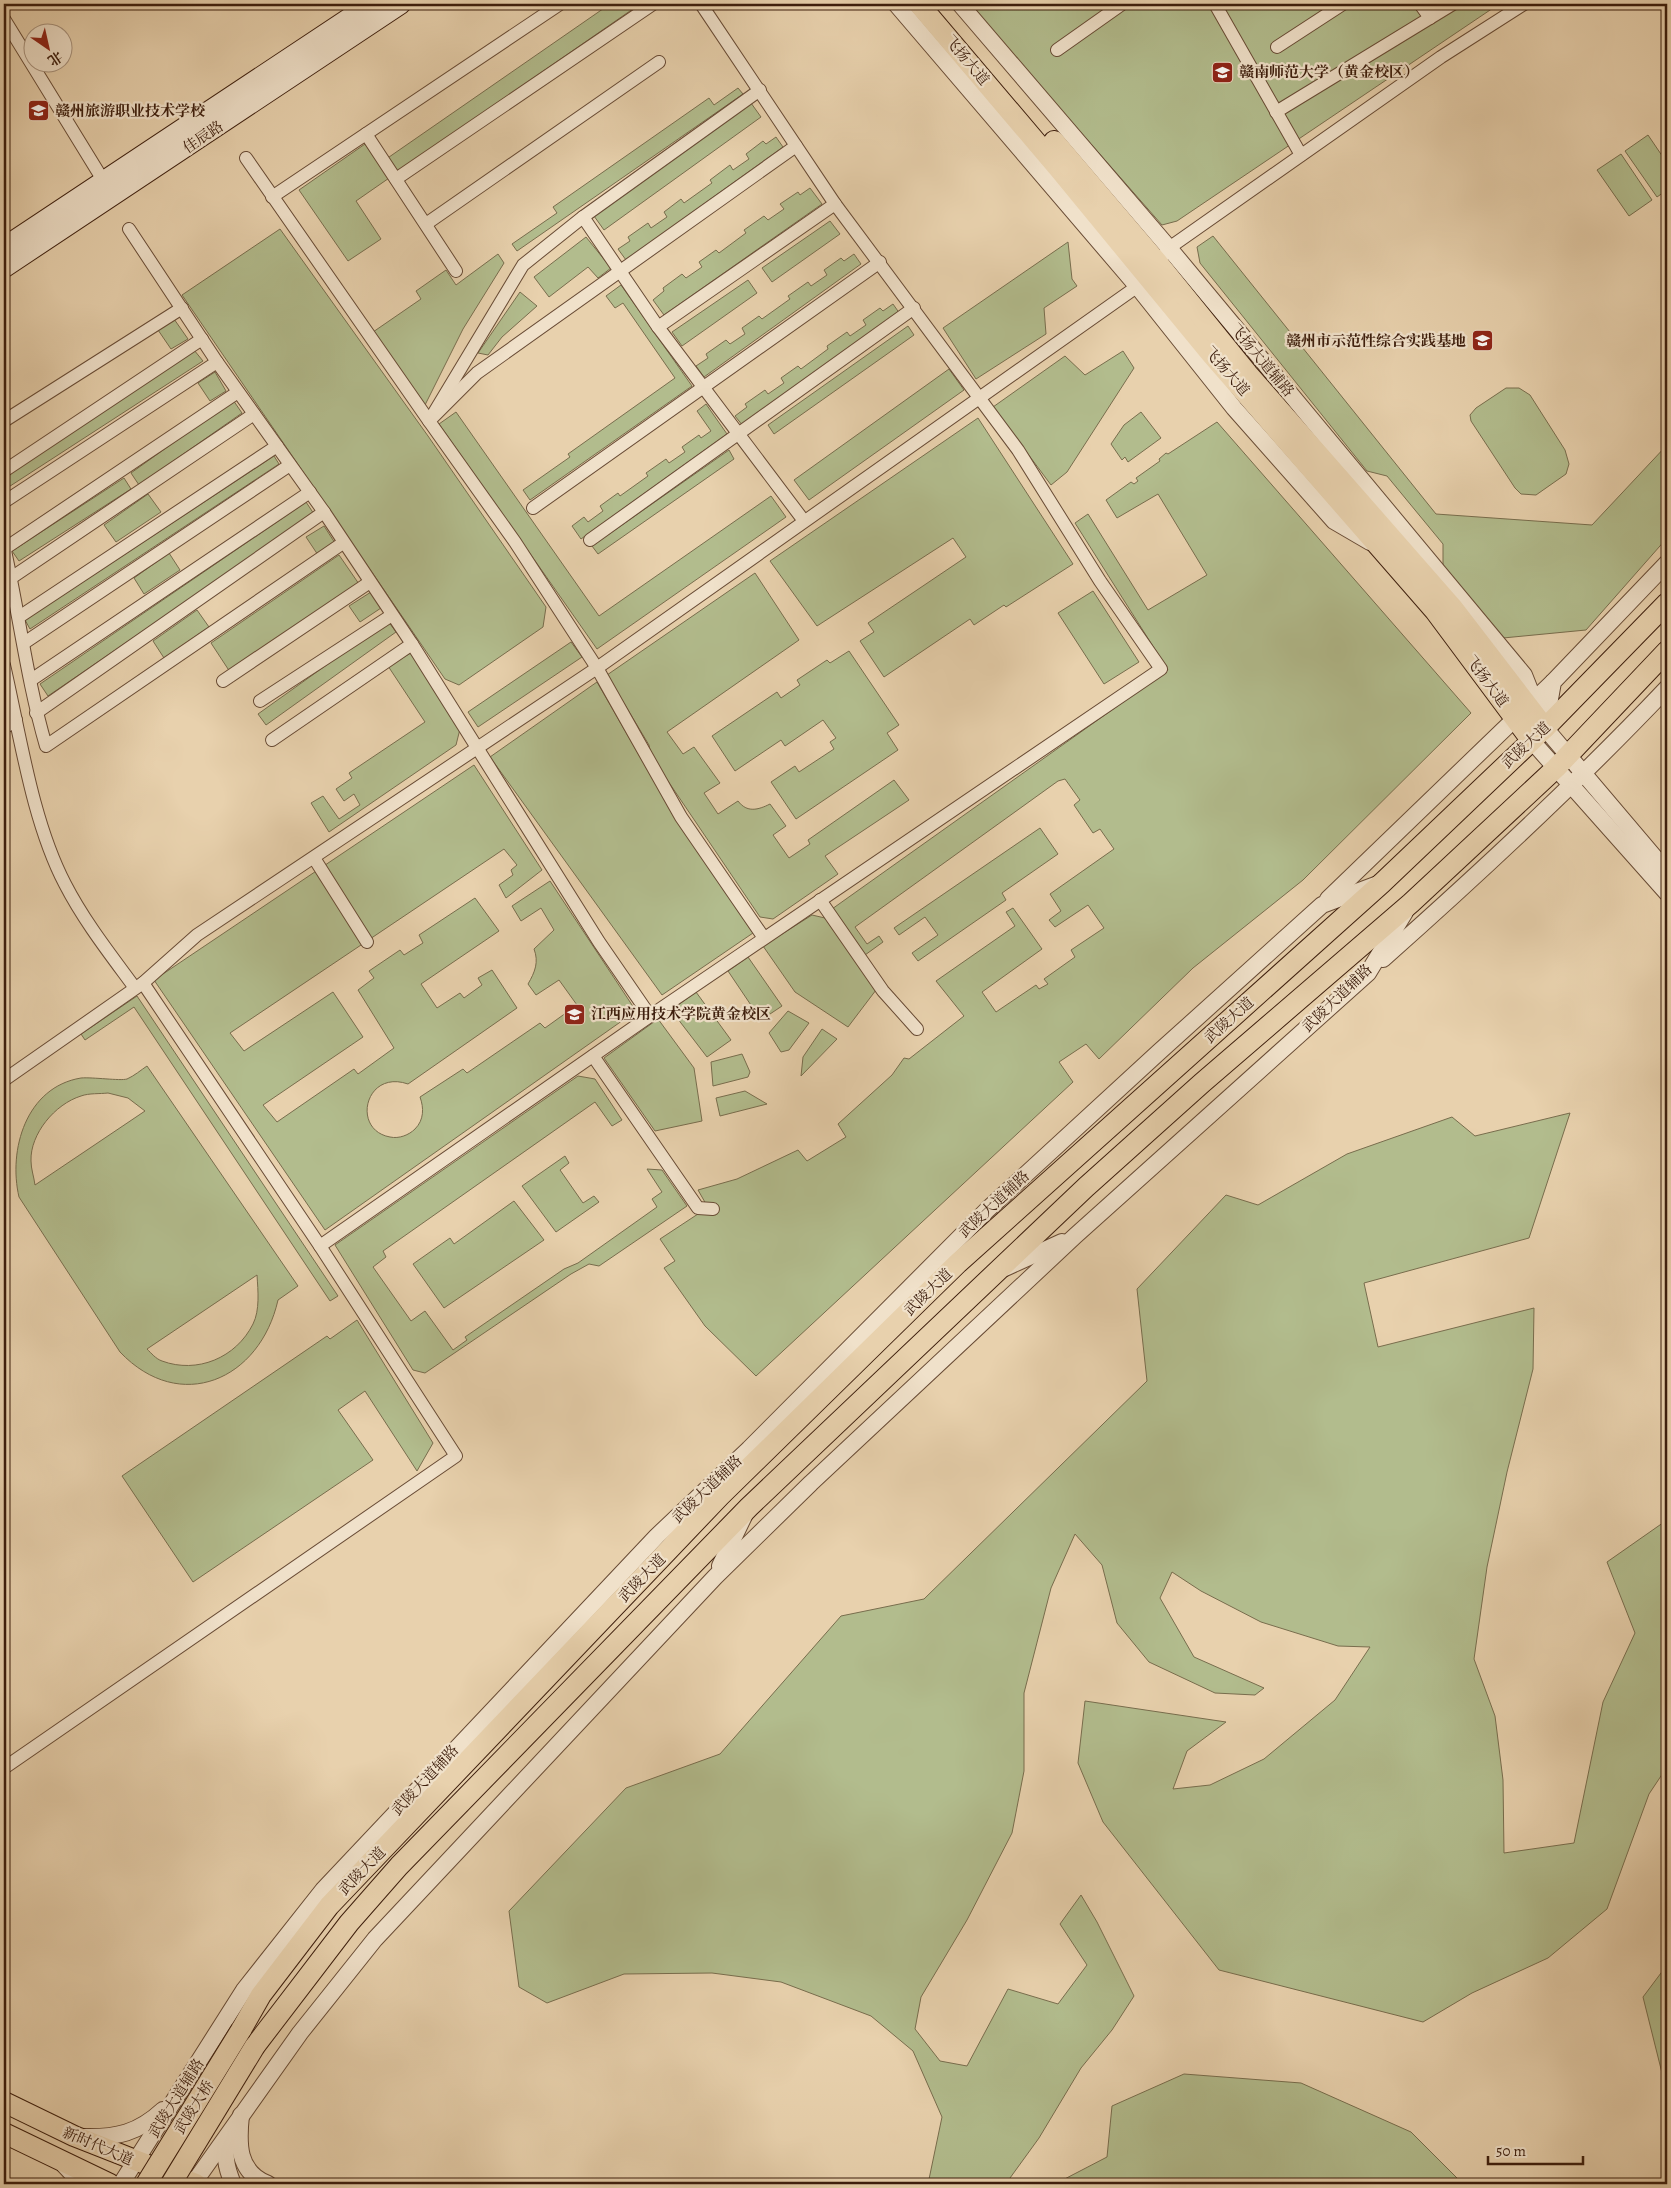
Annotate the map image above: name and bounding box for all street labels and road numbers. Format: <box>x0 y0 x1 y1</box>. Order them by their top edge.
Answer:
street label: 飞扬大道 <box>940 31 994 89</box>
street label: 佳辰路 <box>179 116 227 158</box>
street label: 飞扬大道辅路 <box>1226 320 1298 400</box>
street label: 飞扬大道 <box>1201 342 1253 400</box>
street label: 飞扬大道 <box>1461 651 1513 711</box>
street label: 武陵大道 <box>1497 717 1555 773</box>
street label: 武陵大道辅路 <box>1298 960 1376 1036</box>
street label: 武陵大道 <box>1200 992 1258 1048</box>
street label: 武陵大道辅路 <box>954 1166 1034 1242</box>
street label: 武陵大道 <box>899 1264 957 1320</box>
street label: 武陵大道辅路 <box>668 1451 746 1527</box>
street label: 武陵大道 <box>614 1549 670 1607</box>
street label: 武陵大道辅路 <box>387 1740 463 1820</box>
street label: 武陵大道 <box>334 1842 390 1900</box>
street label: 武陵大道辅路 <box>144 2055 208 2141</box>
street label: 武陵大桥 <box>170 2076 218 2138</box>
street label: 新时代大道 <box>60 2122 136 2170</box>

